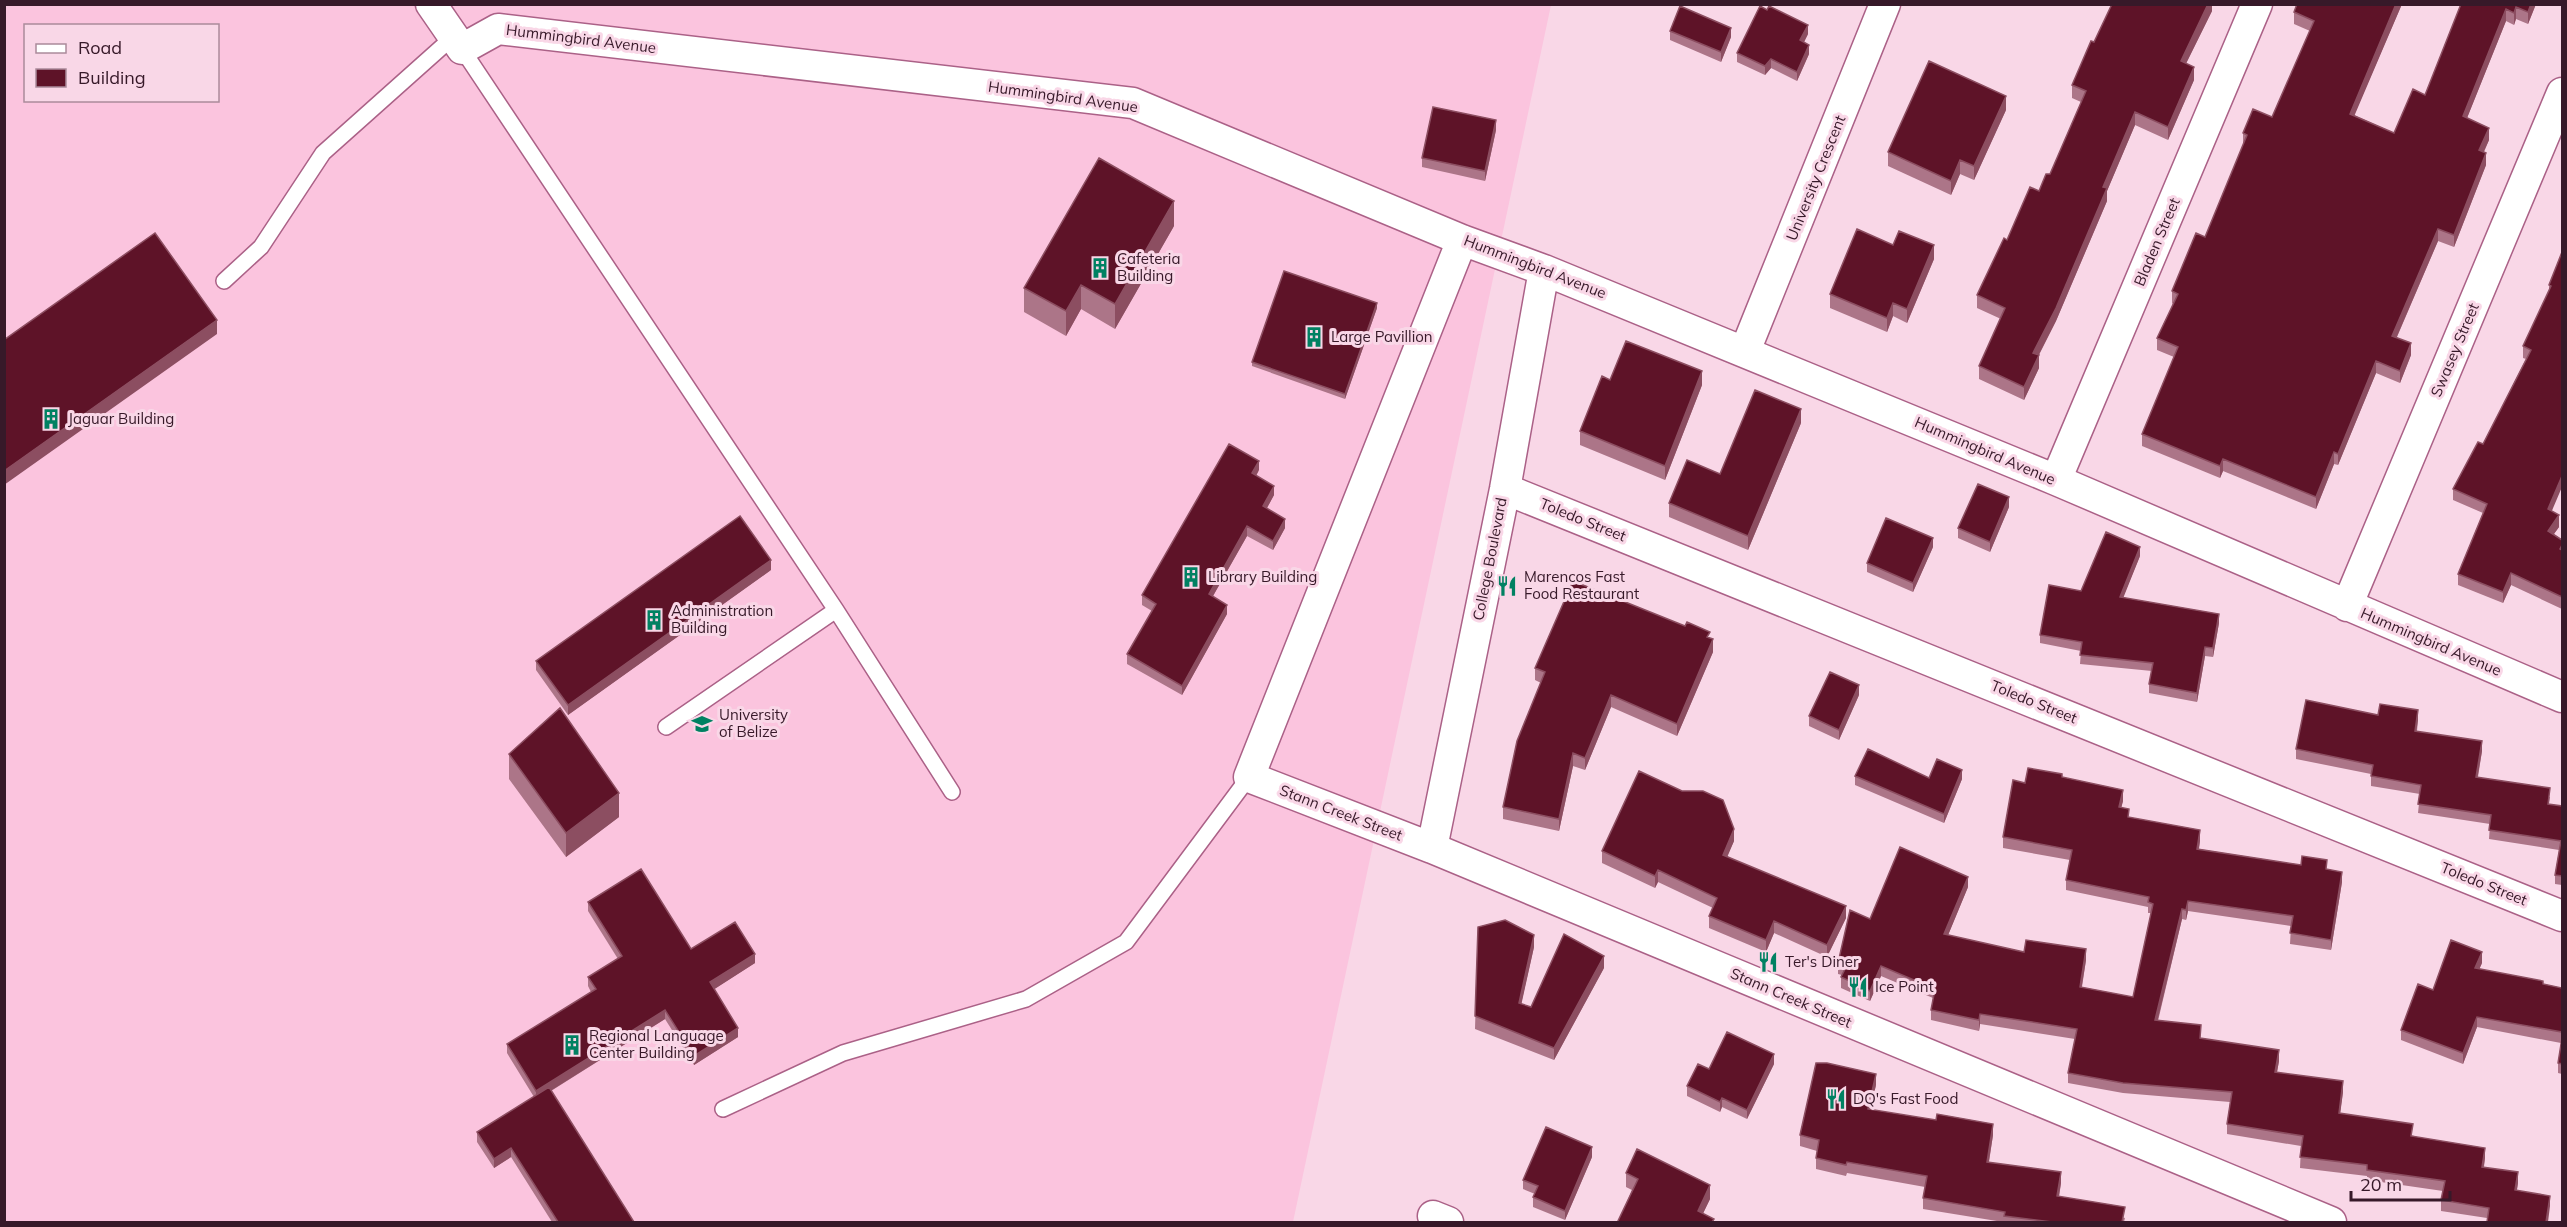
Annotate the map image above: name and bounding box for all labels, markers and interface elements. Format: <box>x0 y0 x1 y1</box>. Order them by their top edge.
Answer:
street label: Hummingbird Avenue <box>505 20 657 57</box>
legend <box>24 24 219 102</box>
text: Road <box>78 36 122 59</box>
text: Building <box>78 66 146 89</box>
street label: Hummingbird Avenue <box>987 77 1139 116</box>
street label: University Crescent <box>1782 112 1849 243</box>
street label: Bladen Street <box>2129 195 2184 289</box>
street label: Hummingbird Avenue <box>1461 231 1609 302</box>
place label: Cafeteria Building <box>1117 249 1180 285</box>
building icon: Cafeteria Building <box>1088 256 1112 280</box>
street label: Swasey Street <box>2426 300 2483 400</box>
building icon: Large Pavillion <box>1302 325 1326 349</box>
place label: Large Pavillion <box>1331 327 1433 346</box>
building icon: Jaguar Building <box>39 407 63 431</box>
place label: Jaguar Building <box>68 409 174 428</box>
street label: Hummingbird Avenue <box>1912 412 2058 489</box>
street label: Toledo Street <box>1537 494 1629 545</box>
street label: College Boulevard <box>1468 496 1511 622</box>
building icon: Library Building <box>1179 565 1203 589</box>
place label: Library Building <box>1208 567 1317 586</box>
place label: Marencos Fast Food Restaurant <box>1524 567 1639 603</box>
restaurant icon: Marencos Fast Food Restaurant <box>1495 574 1519 598</box>
place label: Administration Building <box>671 601 773 637</box>
street label: Hummingbird Avenue <box>2358 603 2504 680</box>
building icon: Administration Building <box>642 608 666 632</box>
street label: Toledo Street <box>1988 676 2080 727</box>
place label: University of Belize <box>719 705 788 741</box>
school or university icon: University of Belize <box>690 712 714 736</box>
street label: Stann Creek Street <box>1277 780 1405 845</box>
street label: Toledo Street <box>2438 858 2530 909</box>
restaurant icon: Ter's Diner <box>1756 950 1780 974</box>
place label: Ter's Diner <box>1785 952 1859 971</box>
street label: Stann Creek Street <box>1728 963 1855 1032</box>
restaurant icon: Ice Point <box>1846 975 1870 999</box>
place label: Ice Point <box>1875 977 1934 996</box>
place label: Regional Language Center Building <box>589 1026 724 1062</box>
building icon: Regional Language Center Building <box>560 1033 584 1057</box>
restaurant icon: DQ's Fast Food <box>1824 1087 1848 1111</box>
place label: DQ's Fast Food <box>1853 1089 1958 1108</box>
scale bar <box>2351 1164 2450 1202</box>
text: 20 m <box>2360 1173 2402 1196</box>

